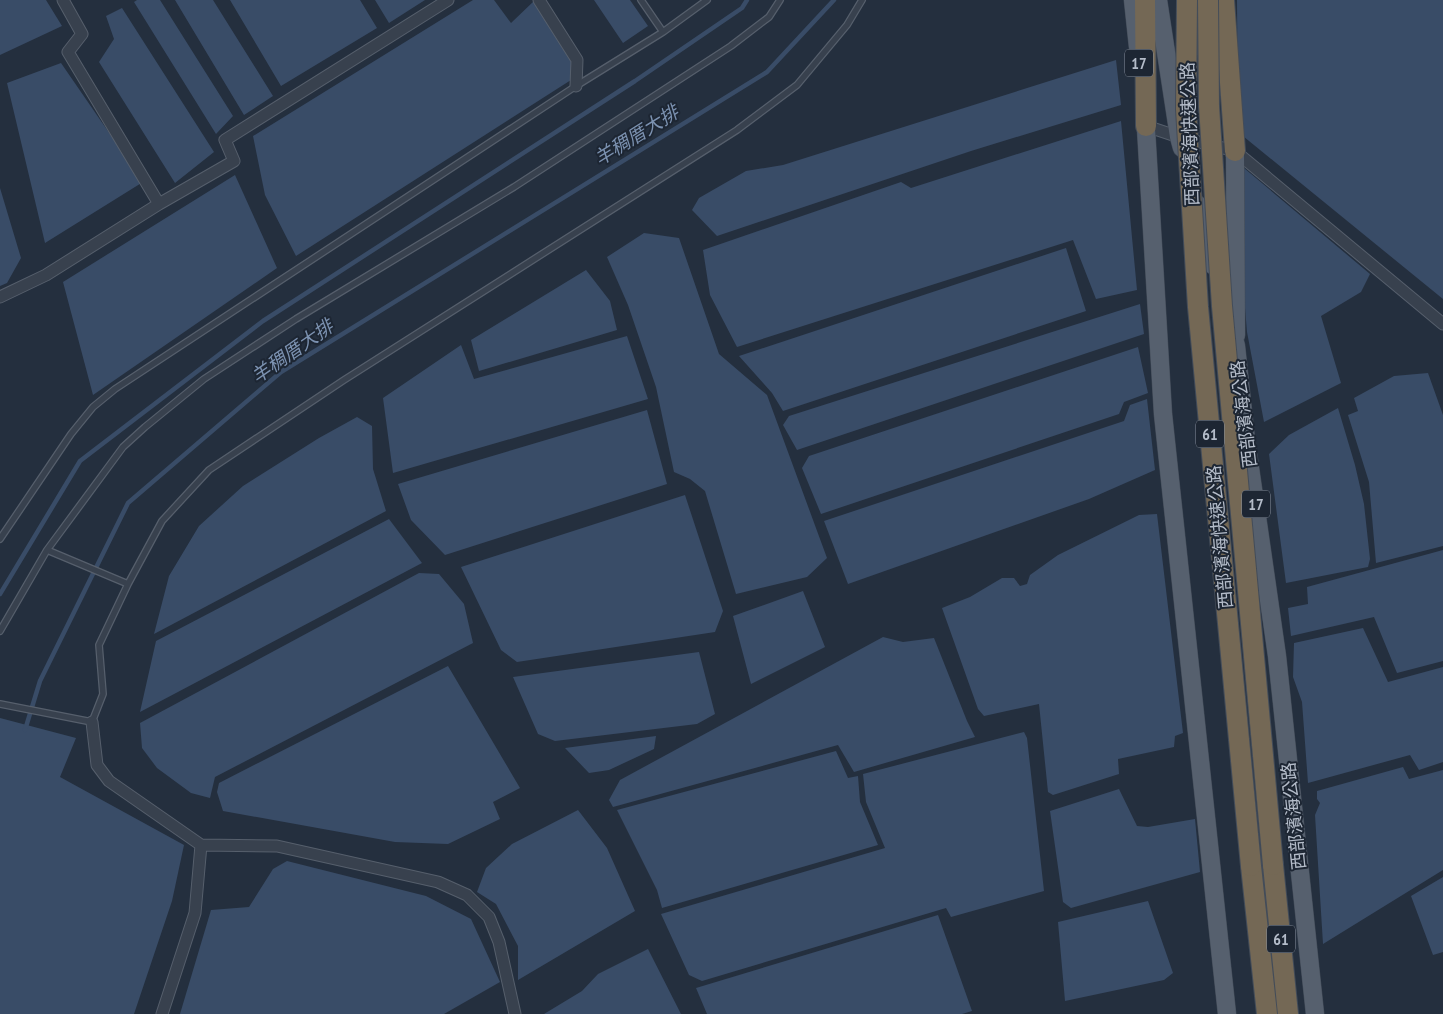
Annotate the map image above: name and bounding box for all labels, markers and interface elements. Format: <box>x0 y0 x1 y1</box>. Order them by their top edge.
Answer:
road number: 17 <box>1125 49 1153 76</box>
street label: 西部濱海快速公路 <box>1175 62 1204 206</box>
water label: 羊稠厝大排 <box>589 98 685 170</box>
water label: 羊稠厝大排 <box>246 312 340 388</box>
street label: 西部濱海公路 <box>1226 359 1261 469</box>
road number: 61 <box>1196 420 1224 448</box>
street label: 西部濱海快速公路 <box>1202 464 1237 610</box>
road number: 17 <box>1242 490 1270 518</box>
street label: 西部濱海公路 <box>1276 761 1311 871</box>
road number: 61 <box>1267 926 1295 952</box>

